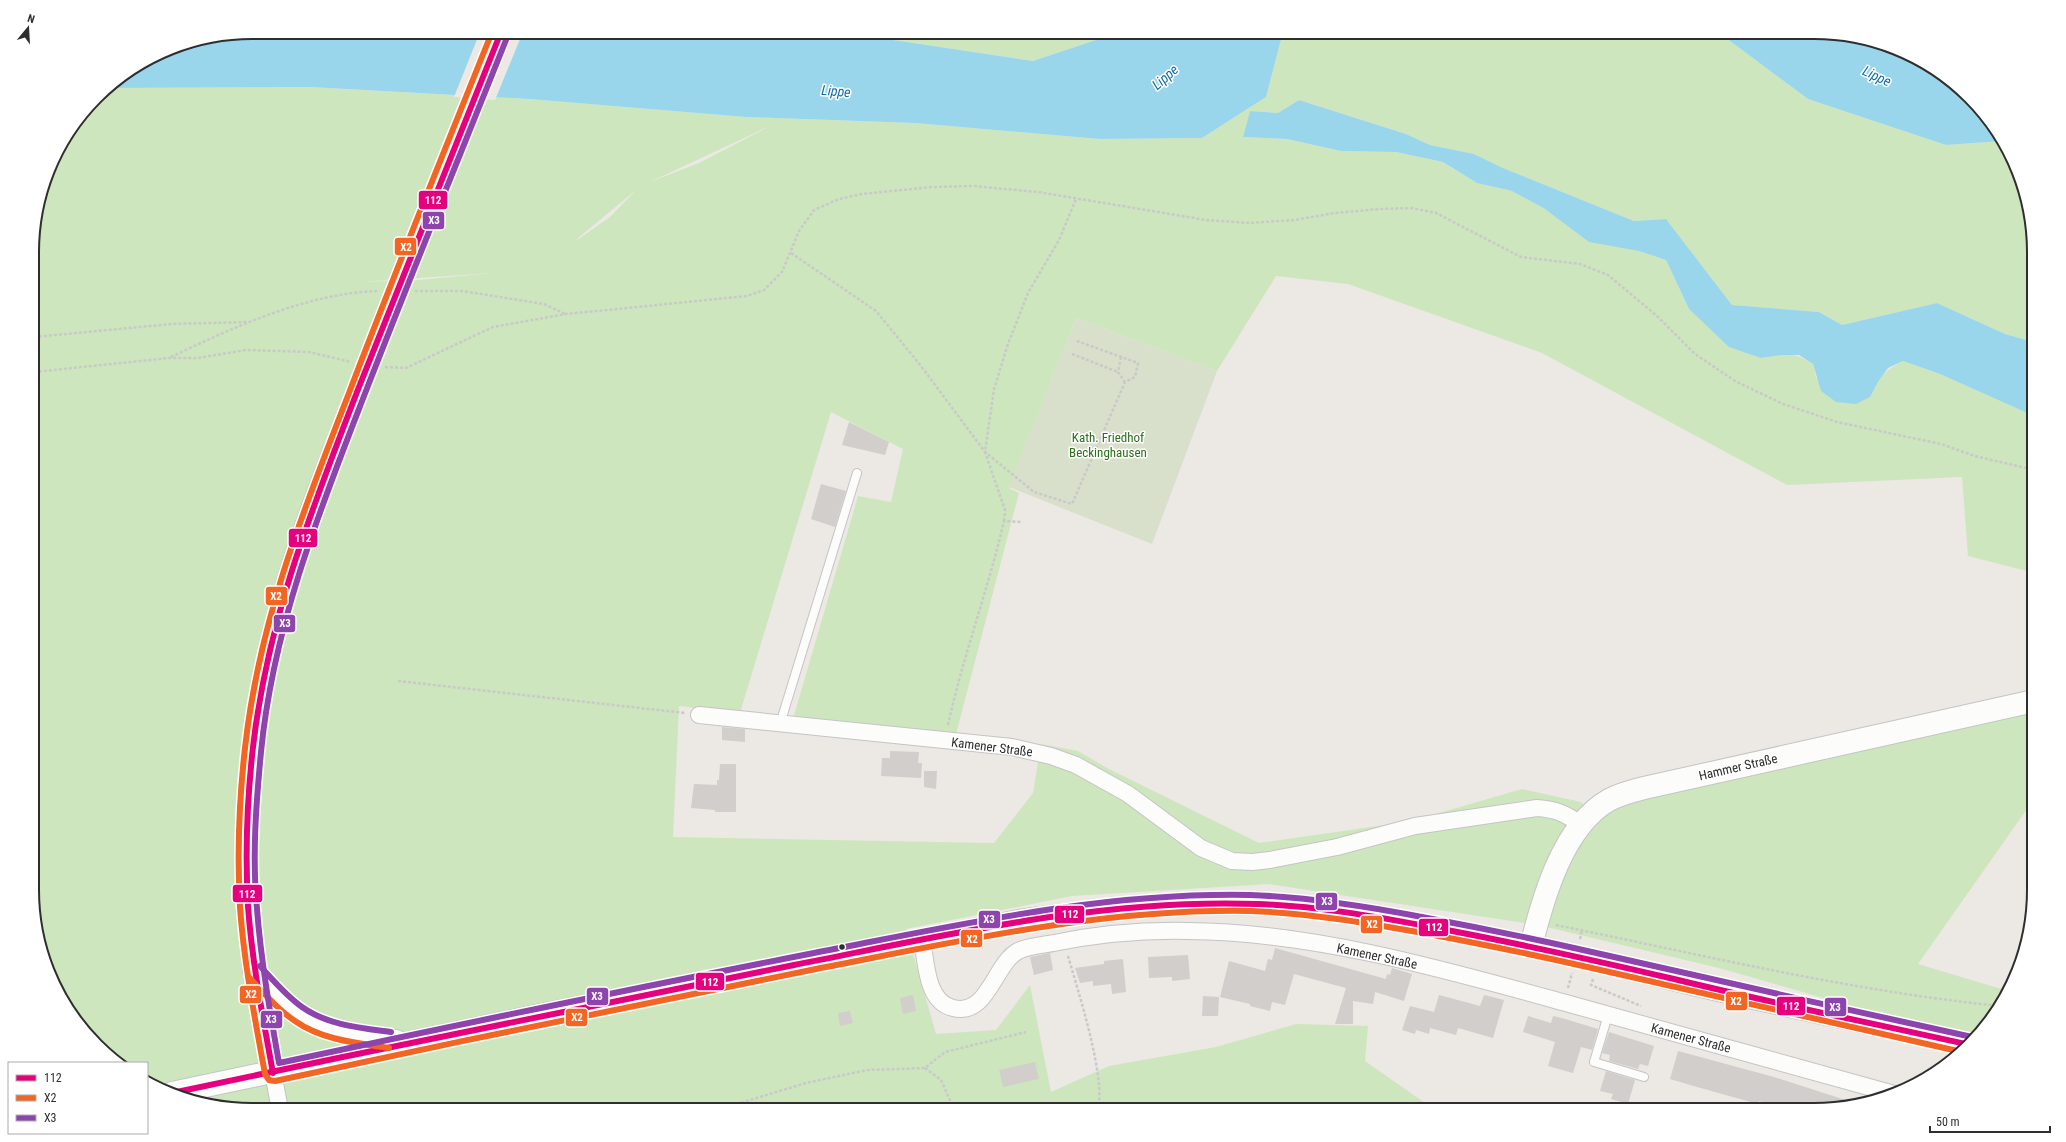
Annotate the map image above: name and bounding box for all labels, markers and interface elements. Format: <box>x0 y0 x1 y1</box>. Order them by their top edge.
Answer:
north arrow <box>8 8 48 48</box>
text: N <box>26 12 36 26</box>
water label: Lippe <box>1149 61 1181 93</box>
water label: Lippe <box>1860 63 1894 89</box>
water label: Lippe <box>821 82 851 100</box>
line badge: 112 <box>418 190 448 210</box>
text: 112 <box>425 194 442 207</box>
line badge: X3 <box>422 211 445 230</box>
text: X3 <box>428 214 440 227</box>
line badge: X2 <box>394 237 417 256</box>
text: X2 <box>400 241 412 254</box>
park label: Kath. Friedhof Beckinghausen <box>1069 430 1147 460</box>
line badge: 112 <box>288 528 318 548</box>
text: 112 <box>295 532 312 545</box>
line badge: X2 <box>265 586 288 606</box>
text: X2 <box>270 590 282 603</box>
line badge: X3 <box>273 614 296 633</box>
text: X3 <box>279 617 291 630</box>
street label: Kamener Straße <box>950 735 1034 759</box>
street label: Hammer Straße <box>1697 751 1779 783</box>
line badge: 112 <box>232 884 263 903</box>
text: 112 <box>239 888 256 901</box>
line badge: X3 <box>1315 892 1338 911</box>
text: X3 <box>1321 895 1333 908</box>
line badge: 112 <box>1054 905 1085 924</box>
text: 112 <box>1062 908 1079 921</box>
line badge: X3 <box>978 910 1001 929</box>
text: X3 <box>983 913 995 926</box>
line badge: X2 <box>1360 915 1383 934</box>
text: X2 <box>1366 918 1378 931</box>
line badge: 112 <box>1418 918 1449 937</box>
text: 112 <box>1426 921 1443 934</box>
line badge: X2 <box>960 929 983 948</box>
text: X2 <box>966 933 978 946</box>
street label: Kamener Straße <box>1335 940 1419 972</box>
unlabelled marker <box>837 942 847 952</box>
line badge: 112 <box>695 972 725 991</box>
text: 112 <box>702 976 719 989</box>
line badge: X2 <box>239 985 262 1004</box>
line badge: X3 <box>586 987 609 1006</box>
text: X2 <box>245 988 257 1001</box>
text: X3 <box>591 990 603 1003</box>
line badge: X2 <box>1725 991 1748 1011</box>
text: X2 <box>1730 995 1742 1008</box>
line badge: 112 <box>1776 996 1806 1016</box>
line badge: X3 <box>1824 997 1847 1017</box>
text: 112 <box>1783 1000 1800 1013</box>
text: X3 <box>1829 1001 1841 1014</box>
line badge: X2 <box>565 1008 588 1027</box>
line badge: X3 <box>260 1010 283 1029</box>
text: X2 <box>571 1011 583 1024</box>
text: X3 <box>265 1013 277 1026</box>
street label: Kamener Straße <box>1649 1020 1733 1056</box>
legend <box>8 1062 148 1134</box>
text: 112 <box>44 1071 62 1085</box>
text: X2 <box>44 1091 57 1105</box>
scale bar <box>1930 1108 2050 1134</box>
text: X3 <box>44 1111 57 1125</box>
text: 50 m <box>1936 1115 1960 1129</box>

